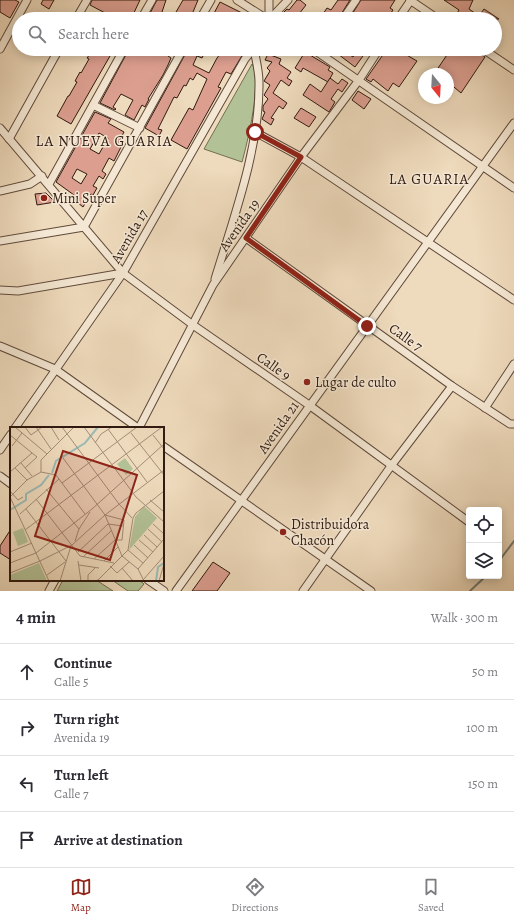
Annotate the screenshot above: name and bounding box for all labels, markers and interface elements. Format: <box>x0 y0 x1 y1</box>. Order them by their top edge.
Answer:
search box <box>12 12 502 56</box>
icon: search <box>26 23 48 45</box>
text: Search here <box>58 24 129 44</box>
north arrow <box>418 68 454 104</box>
route start <box>246 123 264 141</box>
district label: LA NUEVA GUARIA <box>36 131 172 151</box>
district label: LA GUARIA <box>389 169 469 189</box>
place label: Mini Super <box>52 189 117 208</box>
marker: Mini Super <box>39 193 49 203</box>
street label: Avenida 19 <box>214 195 264 256</box>
street label: Avenida 17 <box>106 206 153 268</box>
route end <box>358 317 376 335</box>
street label: Calle 7 <box>385 319 426 356</box>
street label: Calle 9 <box>253 348 295 385</box>
place label: Lugar de culto <box>315 373 396 392</box>
marker: Lugar de culto <box>302 377 312 387</box>
street label: Avenida 21 <box>253 397 304 458</box>
inset map <box>10 427 164 581</box>
map controls <box>466 507 502 579</box>
button: locate <box>466 507 502 543</box>
place label: Distribuidora Chacón <box>291 515 370 550</box>
marker: Distribuidora Chacón <box>278 527 288 537</box>
button: layers <box>466 543 502 579</box>
text: 4 min <box>16 606 56 629</box>
text: Walk · 300 m <box>431 609 498 626</box>
text: Continue <box>54 653 112 673</box>
icon: ahead <box>16 661 38 683</box>
text: 50 m <box>472 663 498 680</box>
text: Calle 5 <box>54 673 89 690</box>
text: Turn right <box>54 709 119 729</box>
icon: right <box>16 717 38 739</box>
text: 100 m <box>466 719 498 736</box>
text: Avenida 19 <box>54 729 110 746</box>
text: Turn left <box>54 765 109 785</box>
icon: left <box>16 773 38 795</box>
text: 150 m <box>468 775 498 792</box>
text: Calle 7 <box>54 785 88 802</box>
icon: arrive <box>16 829 38 851</box>
text: Arrive at destination <box>54 830 183 850</box>
tab: Map <box>70 876 92 915</box>
tab: Directions <box>231 876 279 915</box>
tab: Saved <box>418 876 444 915</box>

